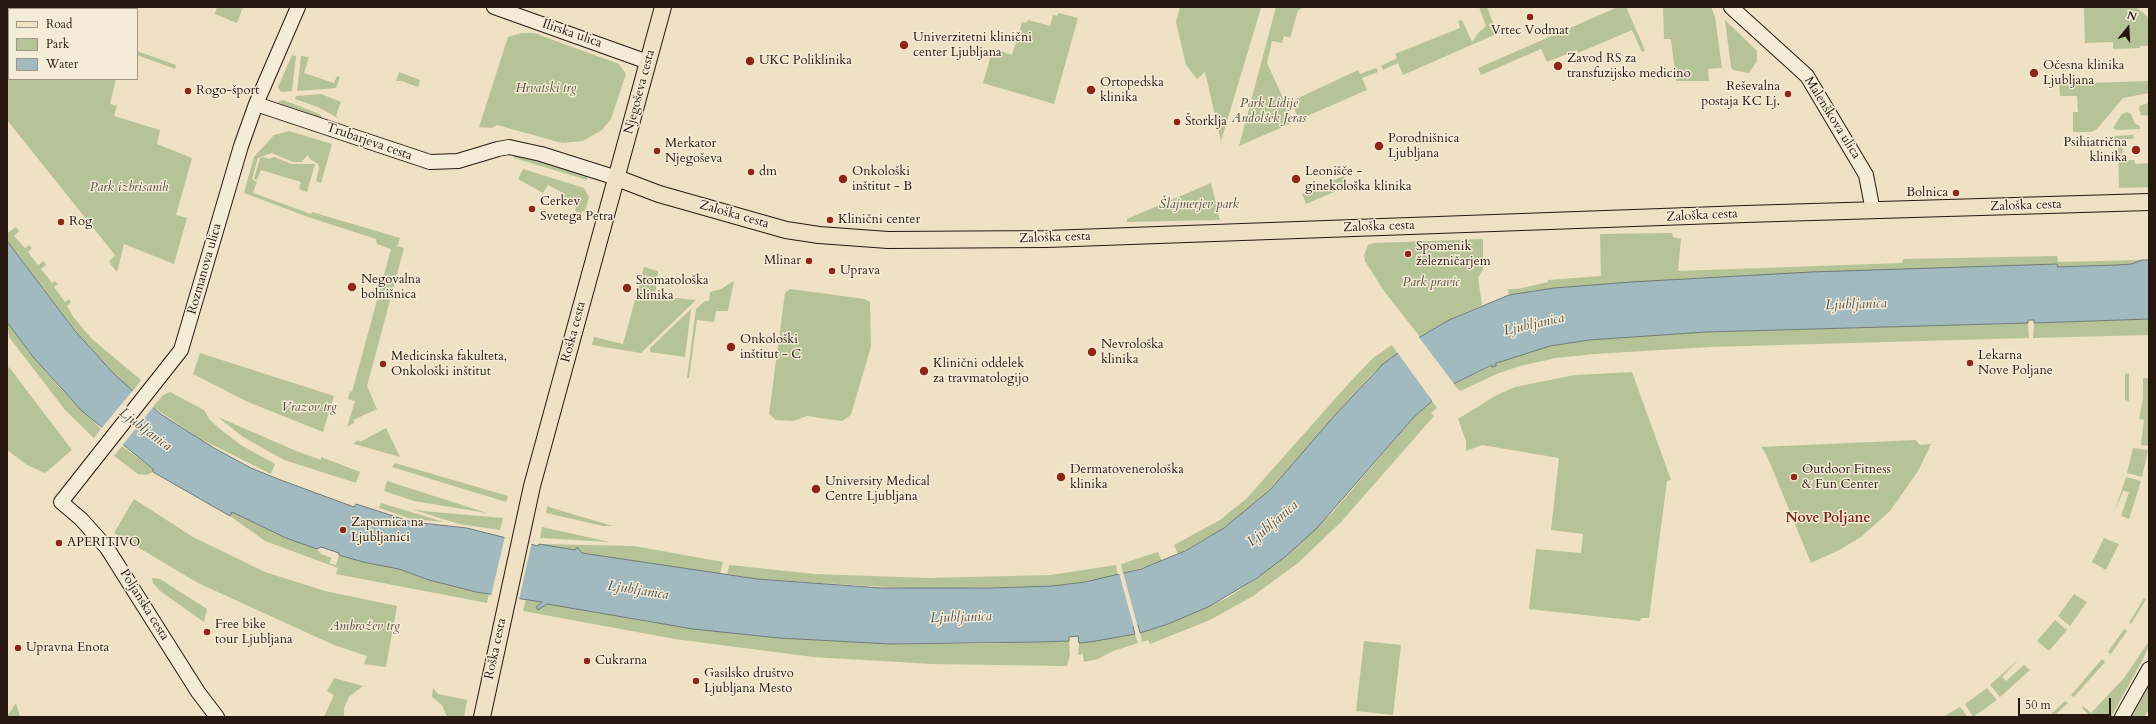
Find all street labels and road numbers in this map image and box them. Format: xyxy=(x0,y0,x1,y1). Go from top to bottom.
street label: Ilirska ulica xyxy=(540,16,604,52)
street label: Njegoševa cesta xyxy=(621,48,659,136)
street label: Malenškova ulica xyxy=(1800,74,1864,162)
street label: Trubarjeva cesta xyxy=(324,120,414,164)
street label: Zaloška cesta xyxy=(1990,197,2062,215)
street label: Zaloška cesta xyxy=(697,198,771,232)
street label: Zaloška cesta xyxy=(1666,206,1738,226)
street label: Zaloška cesta xyxy=(1343,218,1415,236)
street label: Rozmanova ulica xyxy=(185,222,225,316)
street label: Zaloška cesta xyxy=(1019,229,1091,247)
street label: Roška cesta xyxy=(558,300,590,364)
street label: Poljanska cesta xyxy=(116,567,172,643)
street label: Roška cesta xyxy=(482,617,510,681)

